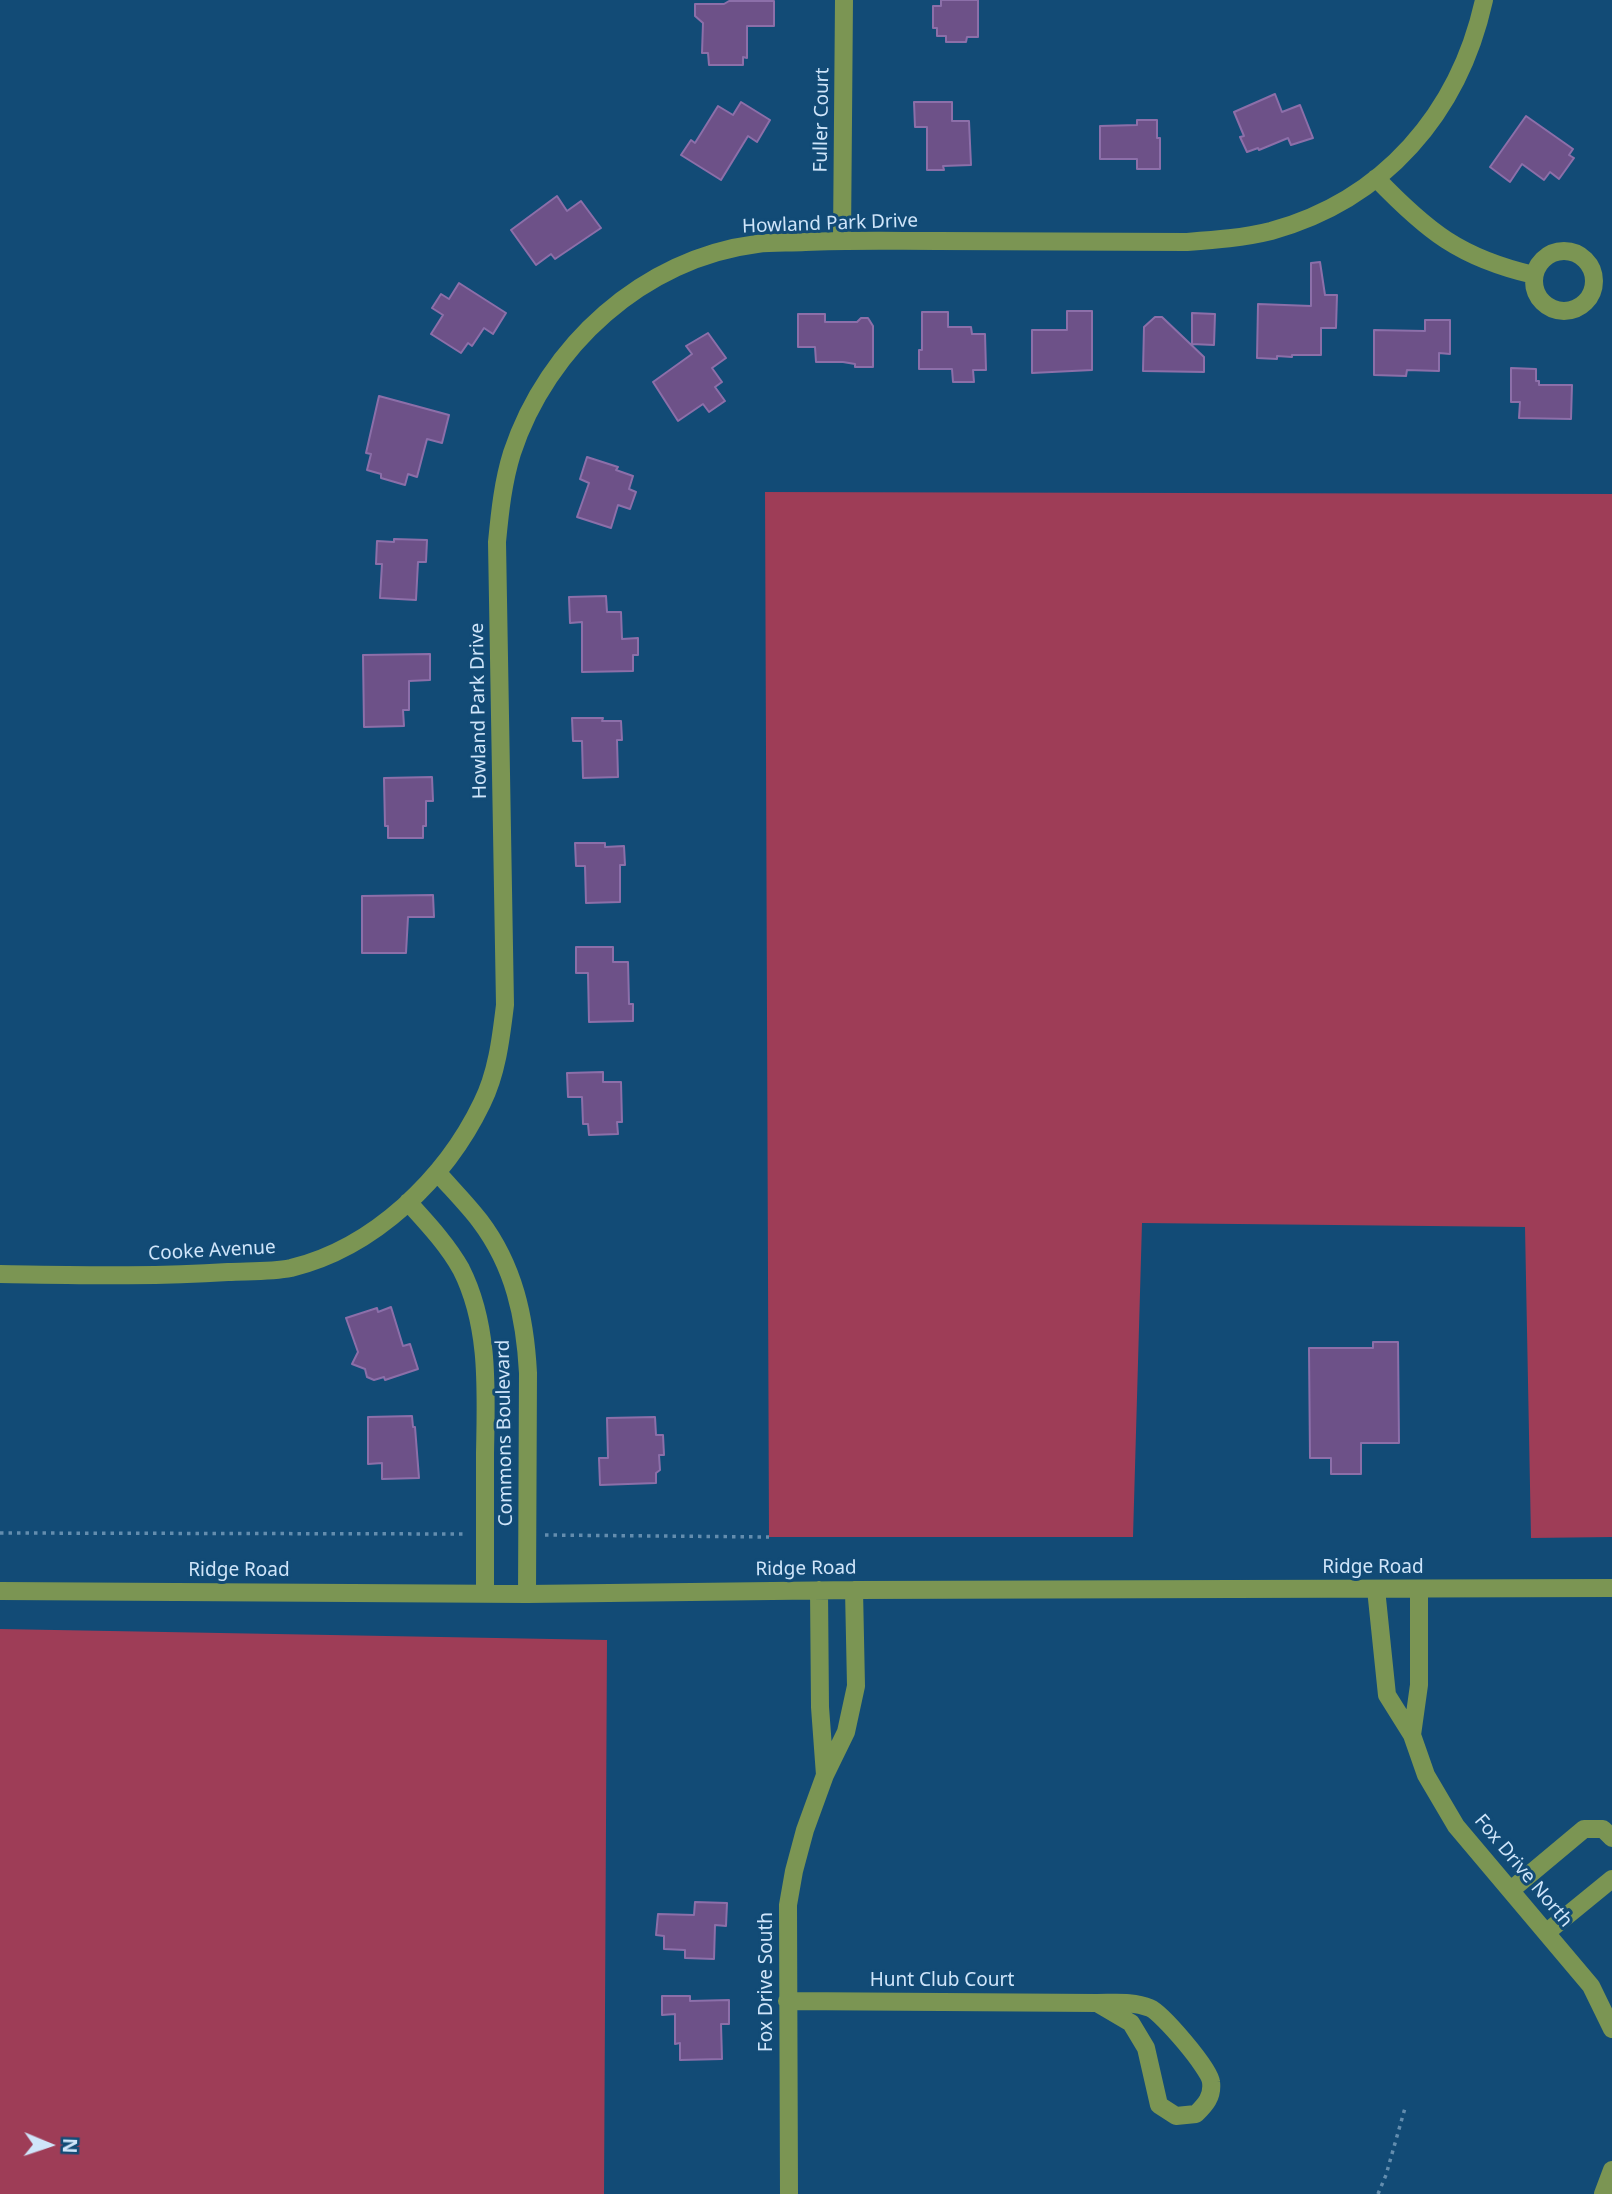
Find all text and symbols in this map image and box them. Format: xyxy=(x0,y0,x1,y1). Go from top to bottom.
street label: Fuller Court xyxy=(810,67,834,173)
street label: Howland Park Drive xyxy=(742,210,918,238)
street label: Howland Park Drive xyxy=(466,623,492,799)
street label: Cooke Avenue xyxy=(148,1236,276,1266)
street label: Commons Boulevard xyxy=(492,1340,518,1526)
street label: Ridge Road xyxy=(755,1557,857,1581)
street label: Ridge Road xyxy=(1322,1557,1424,1579)
street label: Ridge Road xyxy=(188,1560,290,1582)
street label: Fox Drive North xyxy=(1469,1810,1577,1932)
street label: Fox Drive South xyxy=(756,1912,778,2052)
street label: Hunt Club Court xyxy=(870,1970,1014,1992)
north arrow xyxy=(14,2110,84,2180)
text: N xyxy=(57,2138,83,2154)

